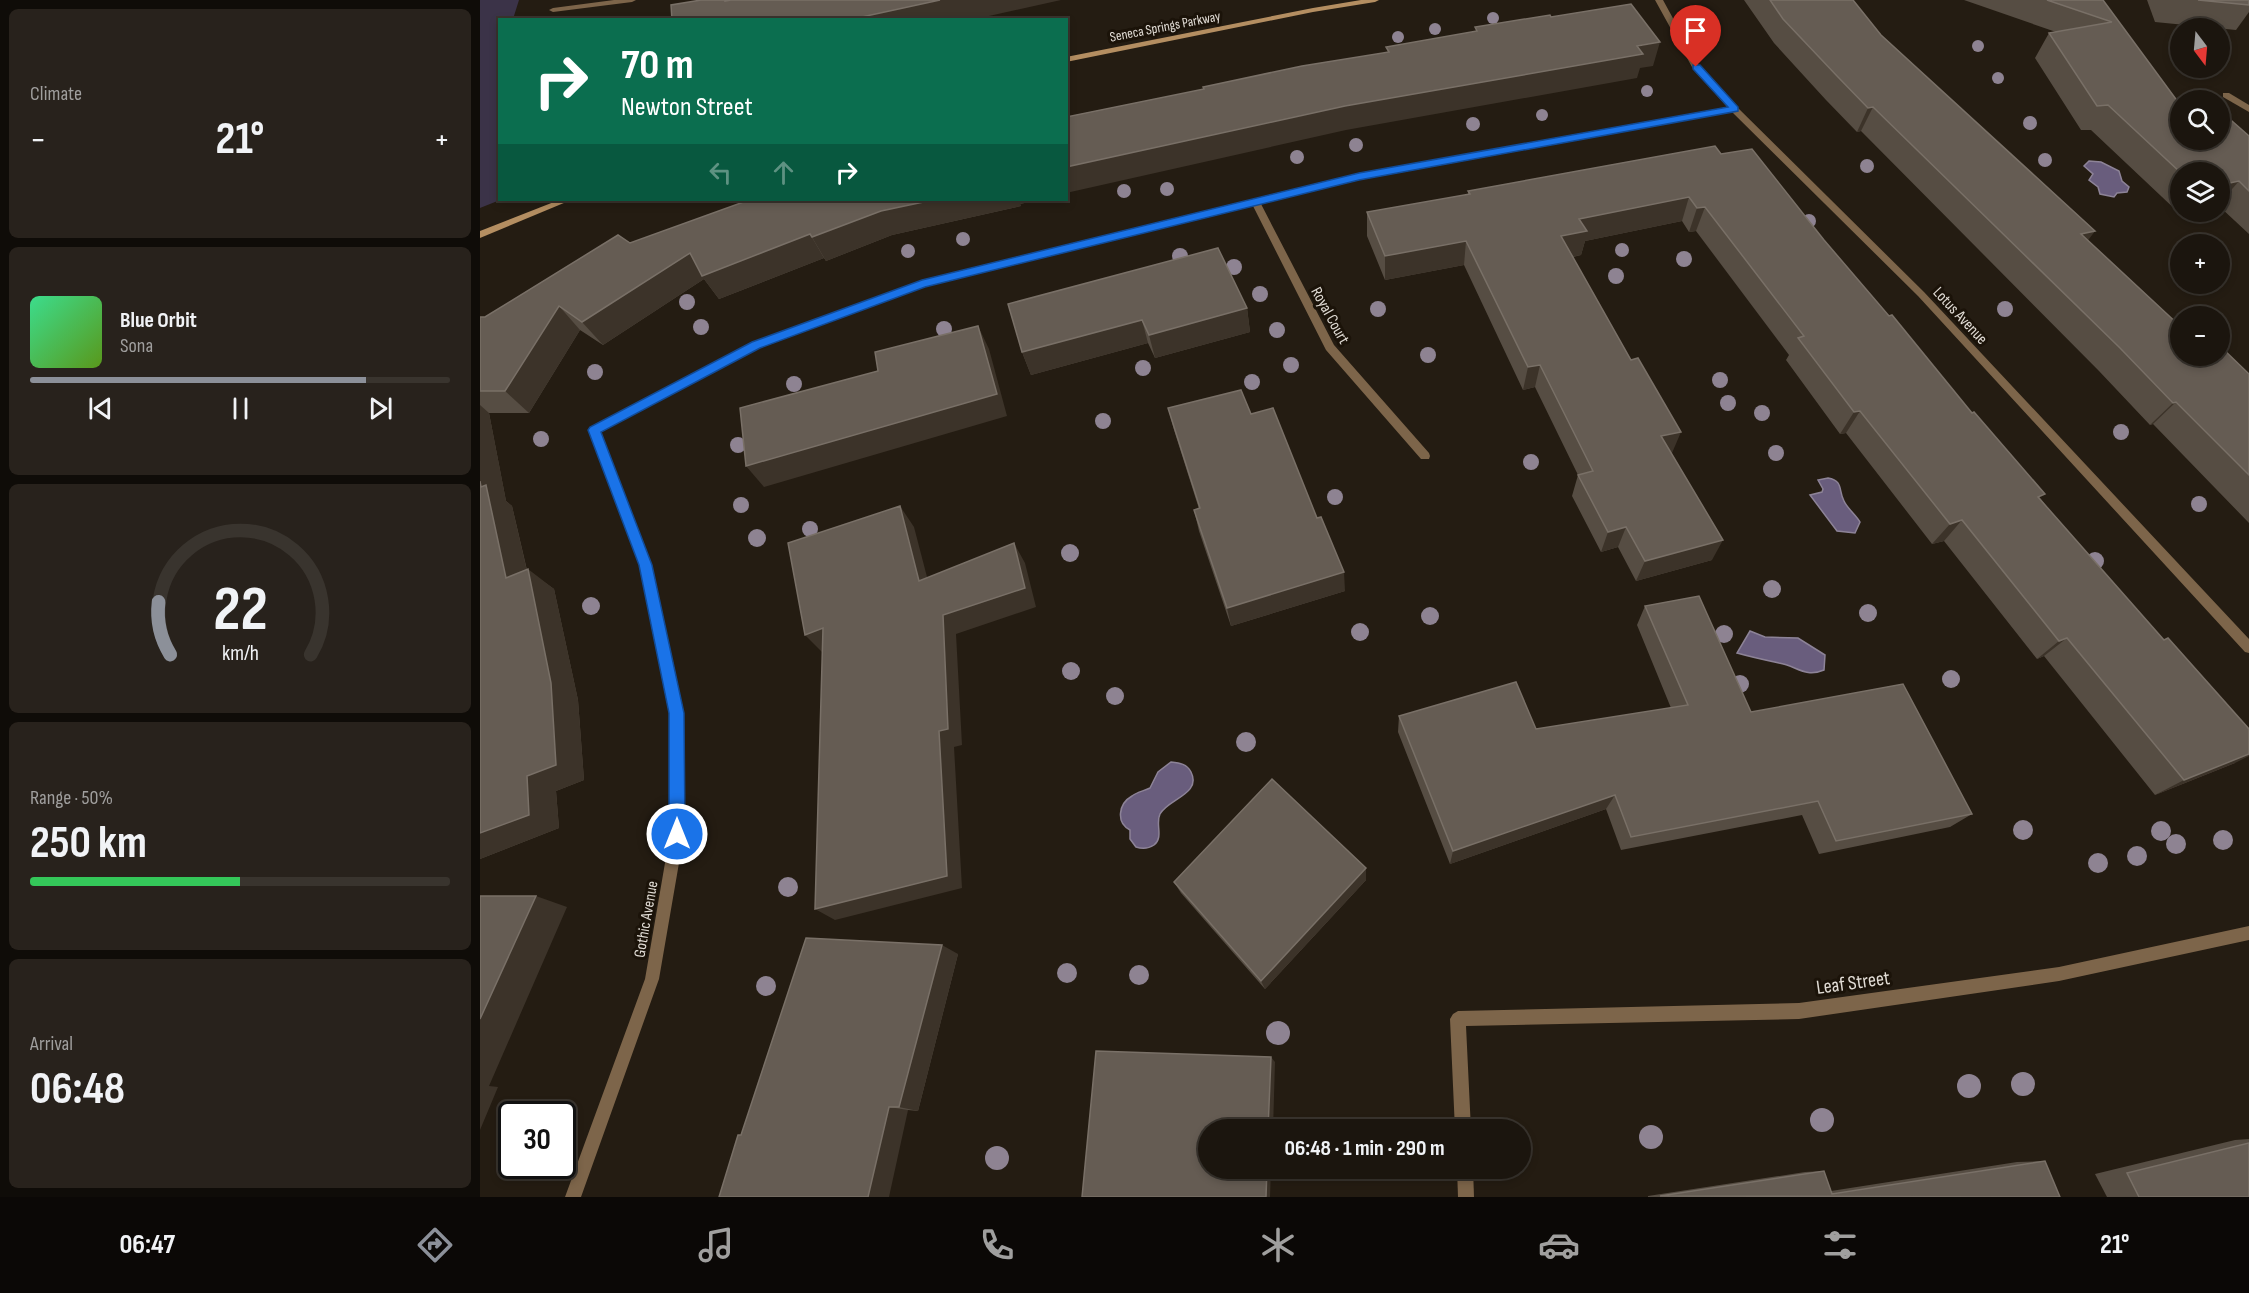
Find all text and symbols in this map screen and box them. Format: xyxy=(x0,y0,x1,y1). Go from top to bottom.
pin xyxy=(1670,5,1721,67)
street label: Seneca Springs Parkway xyxy=(1108,7,1222,46)
icon: arrive xyxy=(1679,14,1712,47)
north arrow xyxy=(2170,18,2230,78)
map controls xyxy=(2170,18,2230,366)
text: 70 m xyxy=(621,40,694,91)
icon: right xyxy=(522,42,600,120)
text: Climate xyxy=(30,82,82,106)
button: search xyxy=(2170,90,2230,150)
text: Newton Street xyxy=(621,91,753,123)
text: 21° xyxy=(216,112,264,167)
text: − xyxy=(30,120,46,160)
text: + xyxy=(434,120,450,160)
icon: left xyxy=(704,156,737,189)
icon: ahead xyxy=(767,156,800,189)
icon: right xyxy=(830,156,863,189)
button: layers xyxy=(2170,162,2230,222)
button: + xyxy=(2170,234,2230,294)
street label: Lotus Avenue xyxy=(1929,283,1991,349)
street label: Royal Court xyxy=(1306,284,1353,348)
button: − xyxy=(2170,306,2230,366)
text: Blue Orbit xyxy=(120,307,197,334)
text: Sona xyxy=(120,334,153,358)
icon: previous xyxy=(84,392,117,425)
icon: pause xyxy=(224,392,257,425)
icon: next xyxy=(364,392,397,425)
text: 22 xyxy=(213,574,267,649)
text: km/h xyxy=(221,642,259,667)
text: Range · 50% xyxy=(30,786,113,810)
position arrow xyxy=(645,802,709,866)
text: 250 km xyxy=(30,816,147,871)
street label: Gothic Avenue xyxy=(630,879,663,959)
street label: Leaf Street xyxy=(1815,966,1891,1000)
text: Arrival xyxy=(30,1032,73,1056)
text: 06:48 xyxy=(30,1062,125,1117)
speed limit sign: 30 xyxy=(498,1101,576,1179)
text: 06:48 · 1 min · 290 m xyxy=(1284,1135,1445,1162)
icon: directions xyxy=(414,1224,456,1266)
icon: music xyxy=(695,1224,737,1266)
icon: phone xyxy=(976,1224,1018,1266)
icon: climate xyxy=(1257,1224,1299,1266)
icon: car xyxy=(1538,1224,1580,1266)
icon: filters xyxy=(1819,1224,1861,1266)
text: 06:47 xyxy=(120,1229,175,1261)
text: 21° xyxy=(2100,1229,2129,1261)

